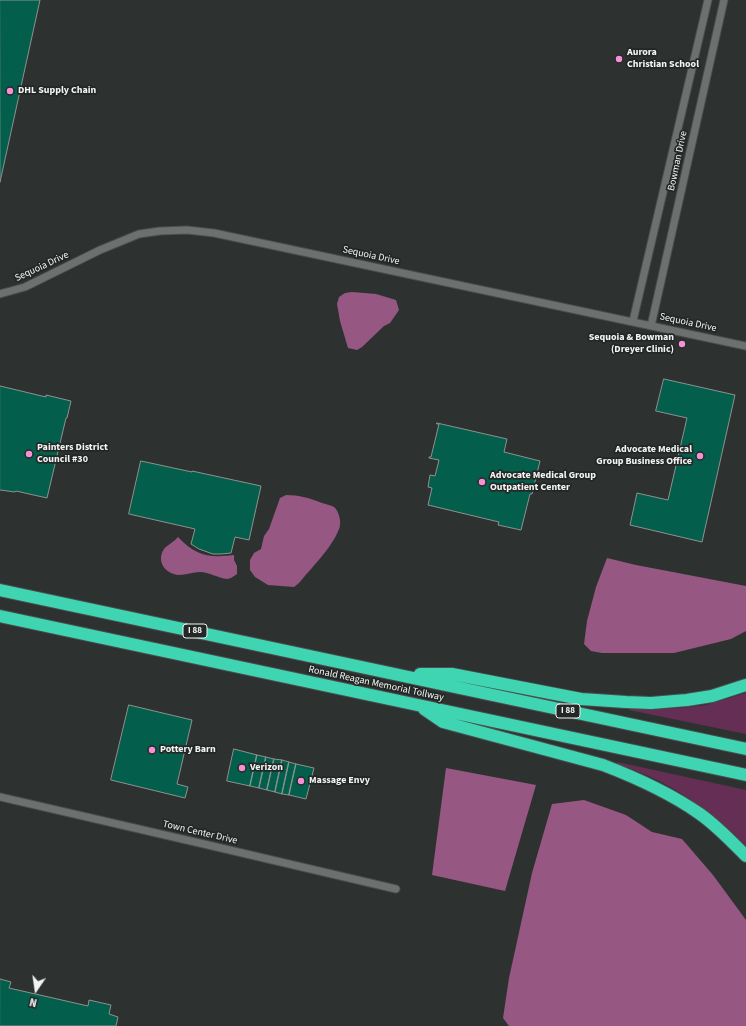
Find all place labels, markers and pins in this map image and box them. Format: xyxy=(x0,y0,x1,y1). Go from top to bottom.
place label: Aurora Christian School xyxy=(627,47,699,70)
marker: Aurora Christian School xyxy=(614,54,624,64)
place label: DHL Supply Chain xyxy=(18,85,96,97)
marker: DHL Supply Chain xyxy=(5,86,15,96)
place label: Sequoia & Bowman (Dreyer Clinic) xyxy=(589,332,674,356)
marker: Sequoia & Bowman (Dreyer Clinic) xyxy=(677,339,687,349)
place label: Painters District Council #30 xyxy=(37,442,108,466)
place label: Advocate Medical Group Business Office xyxy=(596,444,692,468)
marker: Painters District Council #30 xyxy=(24,449,34,459)
marker: Advocate Medical Group Business Office xyxy=(695,451,705,461)
place label: Advocate Medical Group Outpatient Center xyxy=(490,470,596,494)
marker: Advocate Medical Group Outpatient Center xyxy=(477,477,487,487)
place label: Pottery Barn xyxy=(160,744,216,756)
marker: Pottery Barn xyxy=(147,745,157,755)
place label: Verizon xyxy=(250,762,283,774)
marker: Verizon xyxy=(237,763,247,773)
place label: Massage Envy xyxy=(309,775,370,787)
marker: Massage Envy xyxy=(296,776,306,786)

